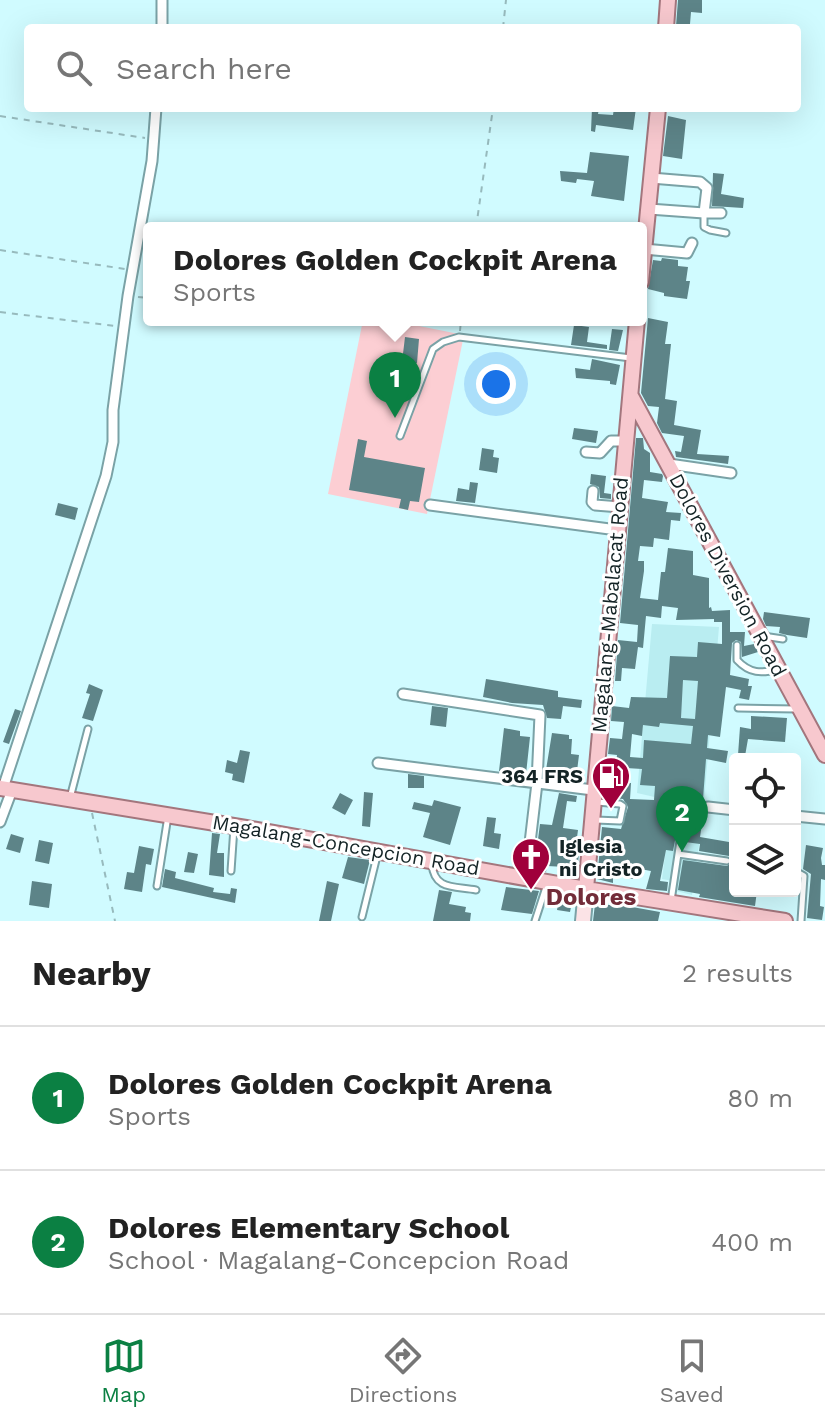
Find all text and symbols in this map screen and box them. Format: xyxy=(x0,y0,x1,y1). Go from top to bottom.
search box xyxy=(24,24,801,112)
icon: search xyxy=(52,46,96,90)
text: Search here xyxy=(116,51,292,86)
popup xyxy=(143,222,647,326)
text: Dolores Golden Cockpit Arena xyxy=(173,242,617,277)
text: Sports xyxy=(173,277,256,307)
pin: 1 xyxy=(369,352,421,418)
your location xyxy=(476,364,516,404)
street label: Dolores Diversion Road xyxy=(664,469,792,681)
street label: Magalang-Mabalacat Road xyxy=(587,476,633,734)
map controls xyxy=(729,753,801,897)
button: locate xyxy=(729,753,801,825)
fuel station icon: 364 FRS xyxy=(590,755,632,810)
place label: 364 FRS xyxy=(501,764,583,788)
pin: 2 xyxy=(656,786,708,852)
street label: Magalang-Concepcion Road xyxy=(211,810,481,880)
button: layers xyxy=(729,825,801,897)
place label: Iglesia ni Cristo xyxy=(559,834,642,881)
church icon: Iglesia ni Cristo xyxy=(510,836,552,891)
district label: Dolores xyxy=(546,883,637,911)
text: Nearby xyxy=(32,953,151,993)
text: 2 results xyxy=(682,958,793,988)
text: Dolores Golden Cockpit Arena xyxy=(108,1066,552,1101)
text: 1 xyxy=(52,1083,64,1113)
text: 80 m xyxy=(727,1083,793,1113)
text: Sports xyxy=(108,1101,191,1131)
text: Dolores Elementary School xyxy=(108,1210,509,1245)
text: 2 xyxy=(50,1227,66,1257)
text: 400 m xyxy=(711,1227,793,1257)
text: School · Magalang-Concepcion Road xyxy=(108,1245,569,1275)
tab: Map xyxy=(101,1334,146,1407)
tab: Directions xyxy=(349,1334,457,1407)
tab: Saved xyxy=(660,1334,724,1407)

